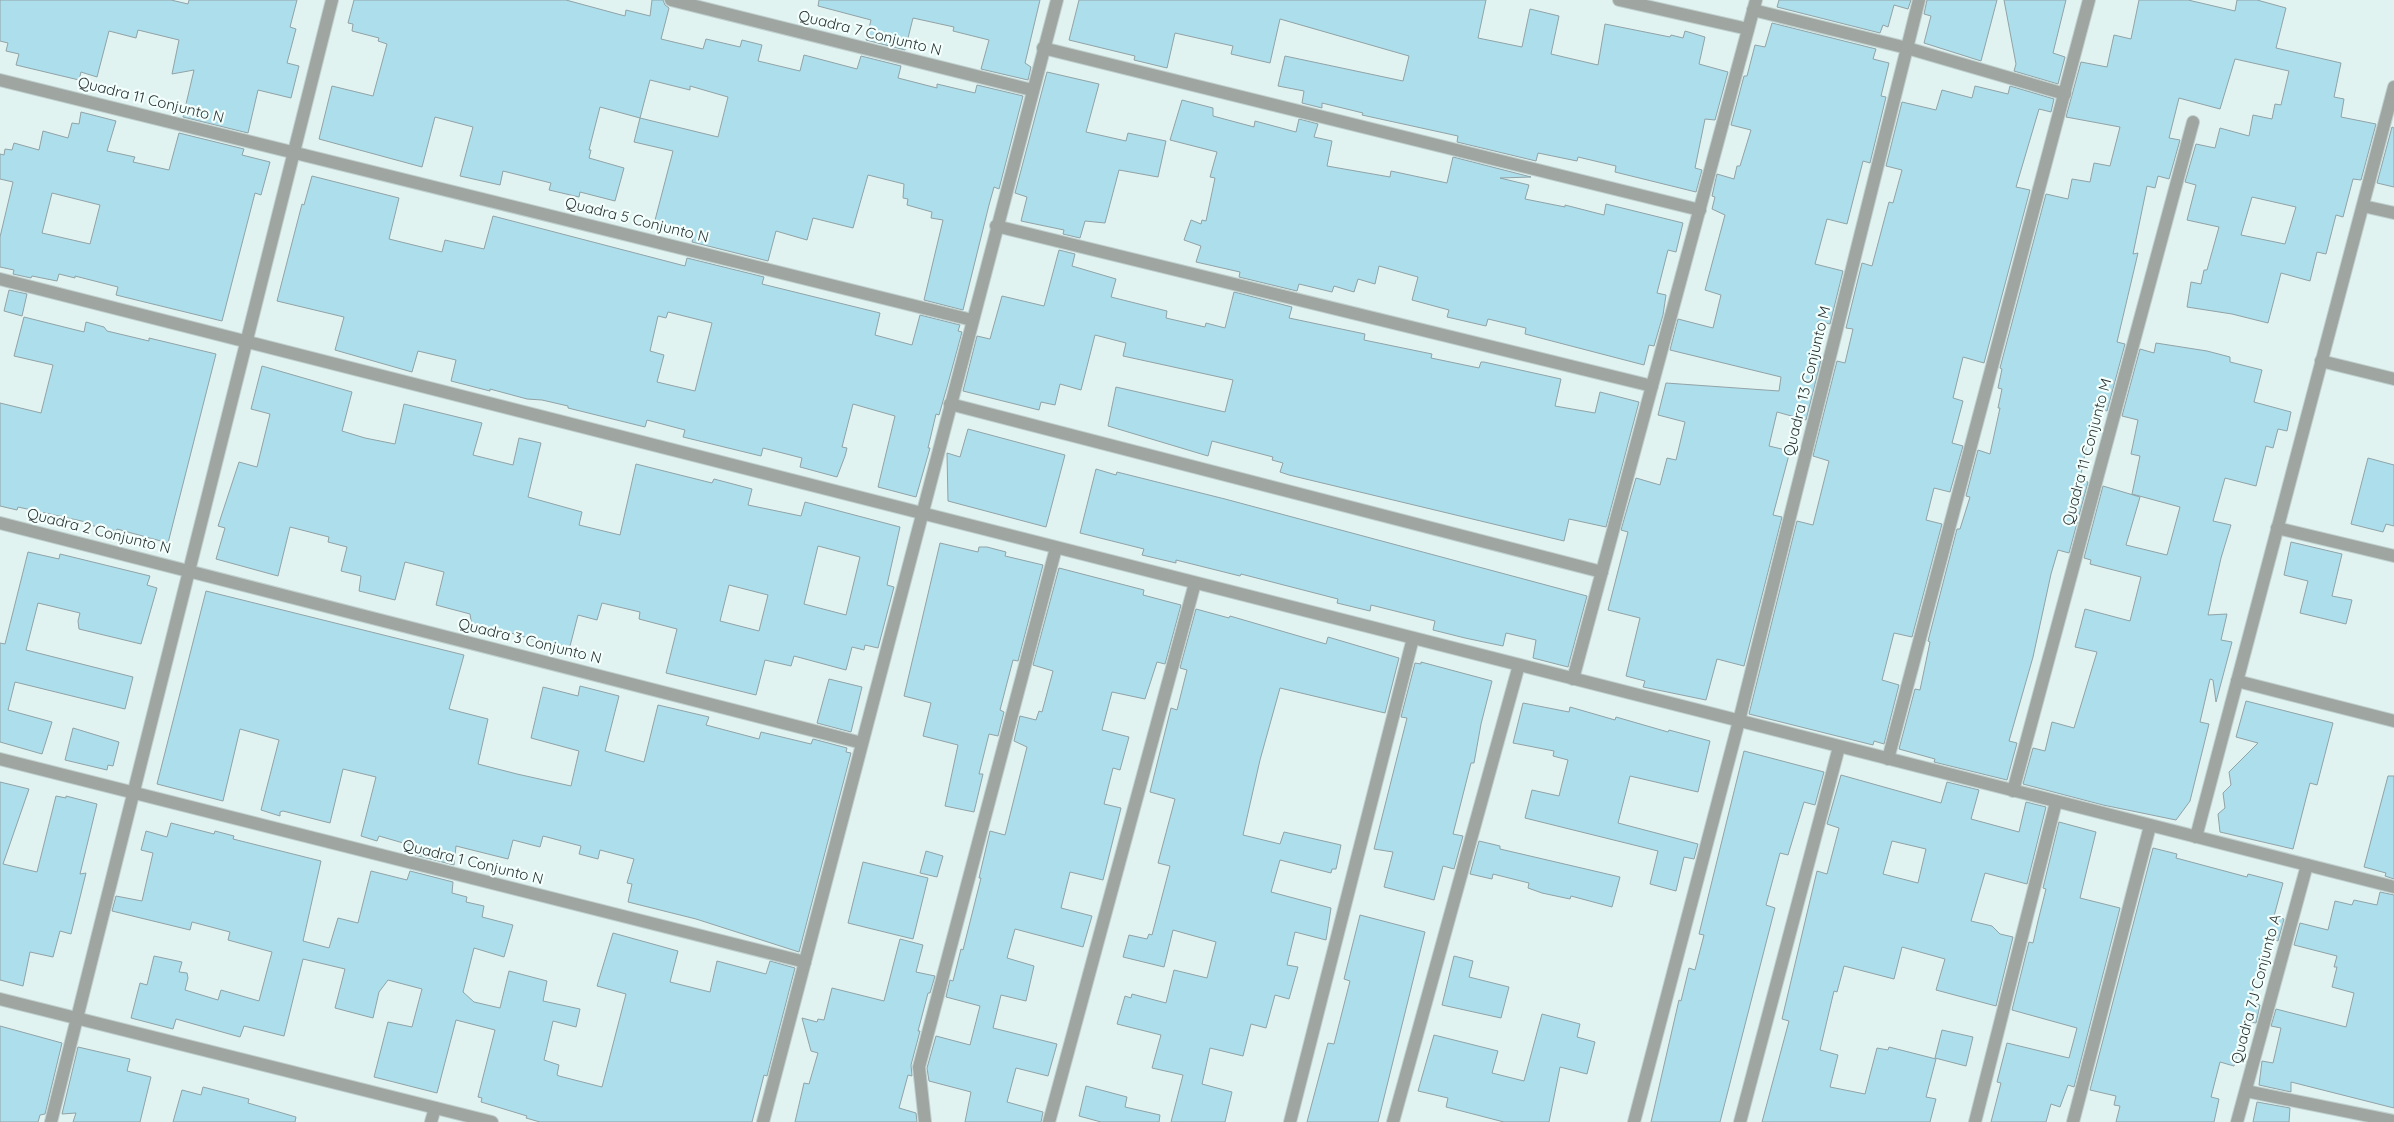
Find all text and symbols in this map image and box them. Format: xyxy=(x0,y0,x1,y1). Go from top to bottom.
street label: Quadra 7 Conjunto N xyxy=(797,6,944,59)
street label: Quadra 11 Conjunto N xyxy=(76,72,226,127)
street label: Quadra 5 Conjunto N xyxy=(563,192,711,247)
street label: Quadra 13 Conjunto M xyxy=(1779,304,1834,458)
street label: Quadra 11 Conjunto M xyxy=(2058,376,2115,528)
street label: Quadra 2 Conjunto N xyxy=(25,503,173,558)
street label: Quadra 3 Conjunto N xyxy=(457,614,604,668)
street label: Quadra 1 Conjunto N xyxy=(401,835,546,888)
street label: Quadra 7J Conjunto A xyxy=(2226,912,2285,1066)

